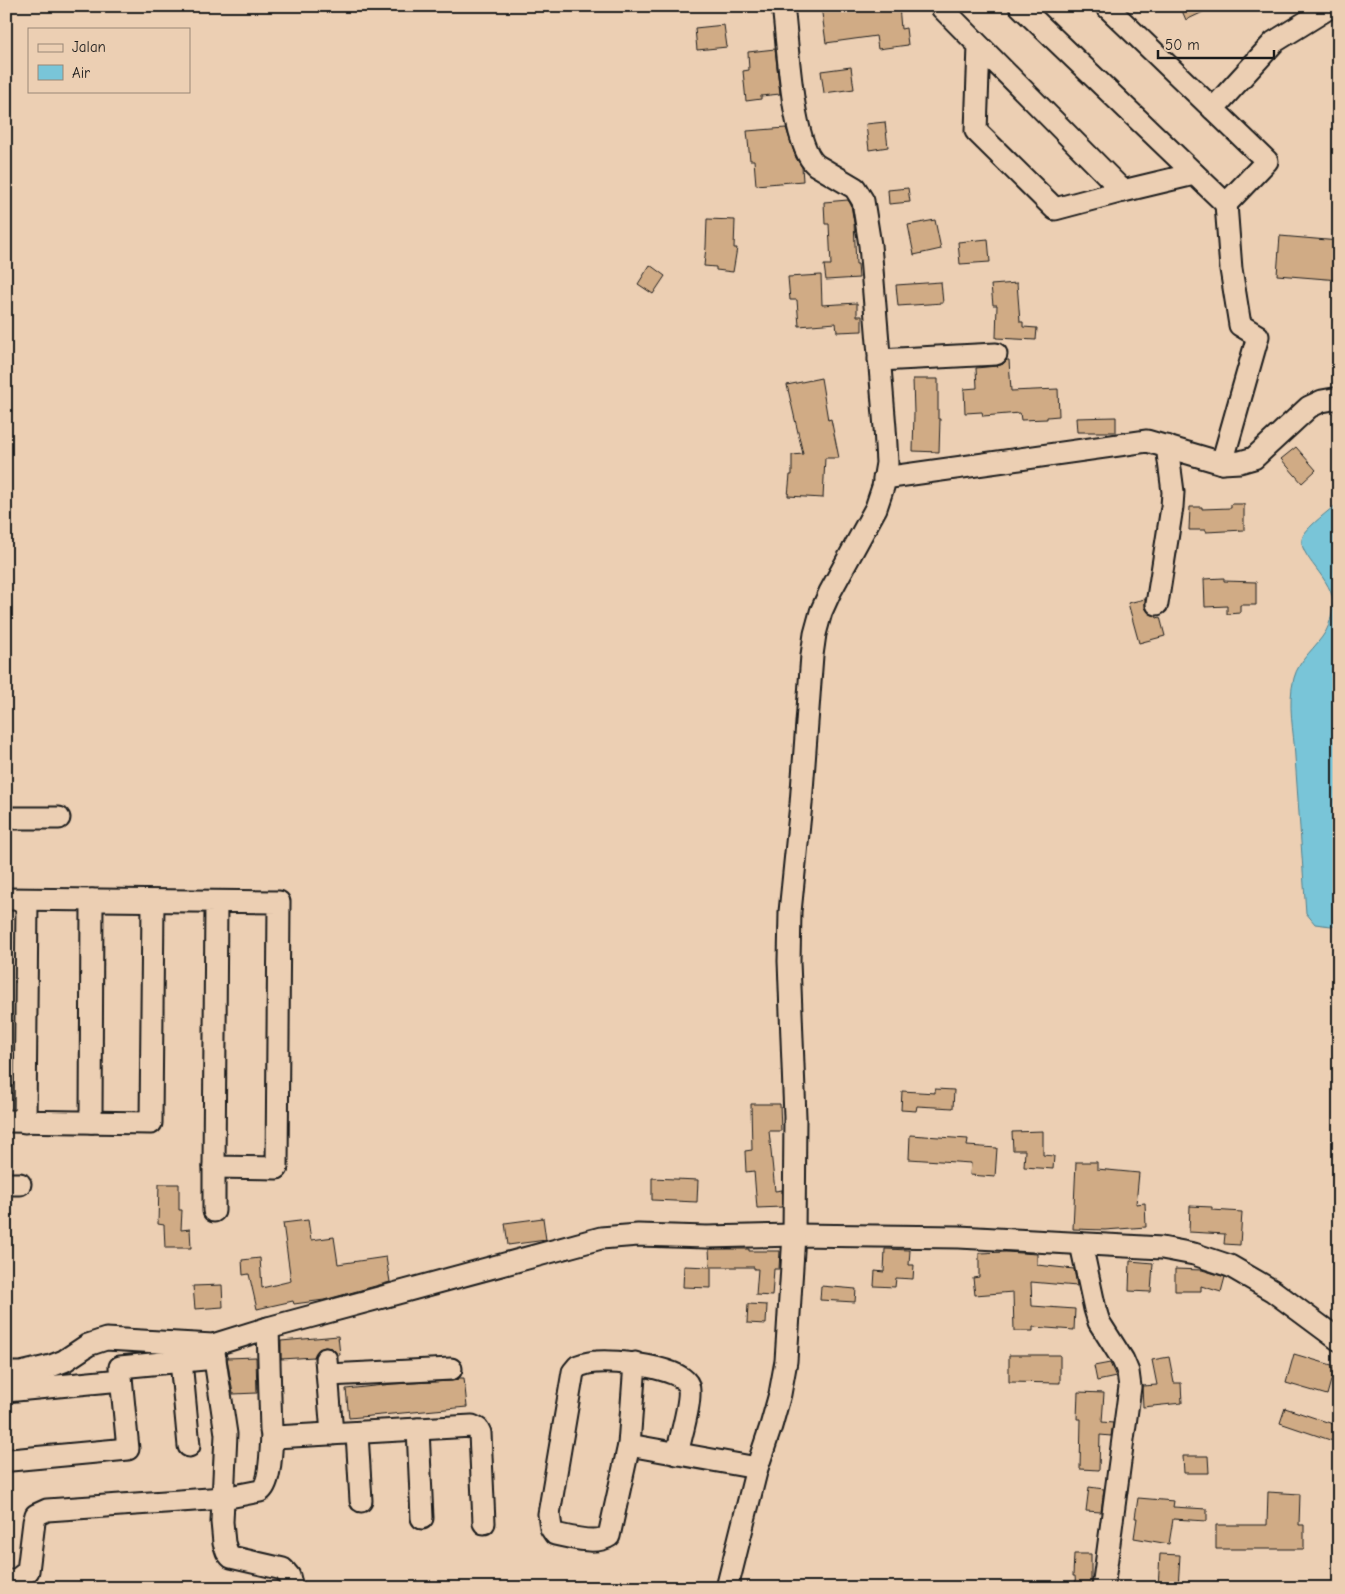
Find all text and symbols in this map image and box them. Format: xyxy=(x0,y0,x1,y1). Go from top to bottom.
legend xyxy=(28,28,190,92)
scale bar xyxy=(1158,28,1274,60)
text: 50 m xyxy=(1165,36,1200,54)
text: Jalan xyxy=(72,38,106,56)
text: Air xyxy=(72,64,90,82)

